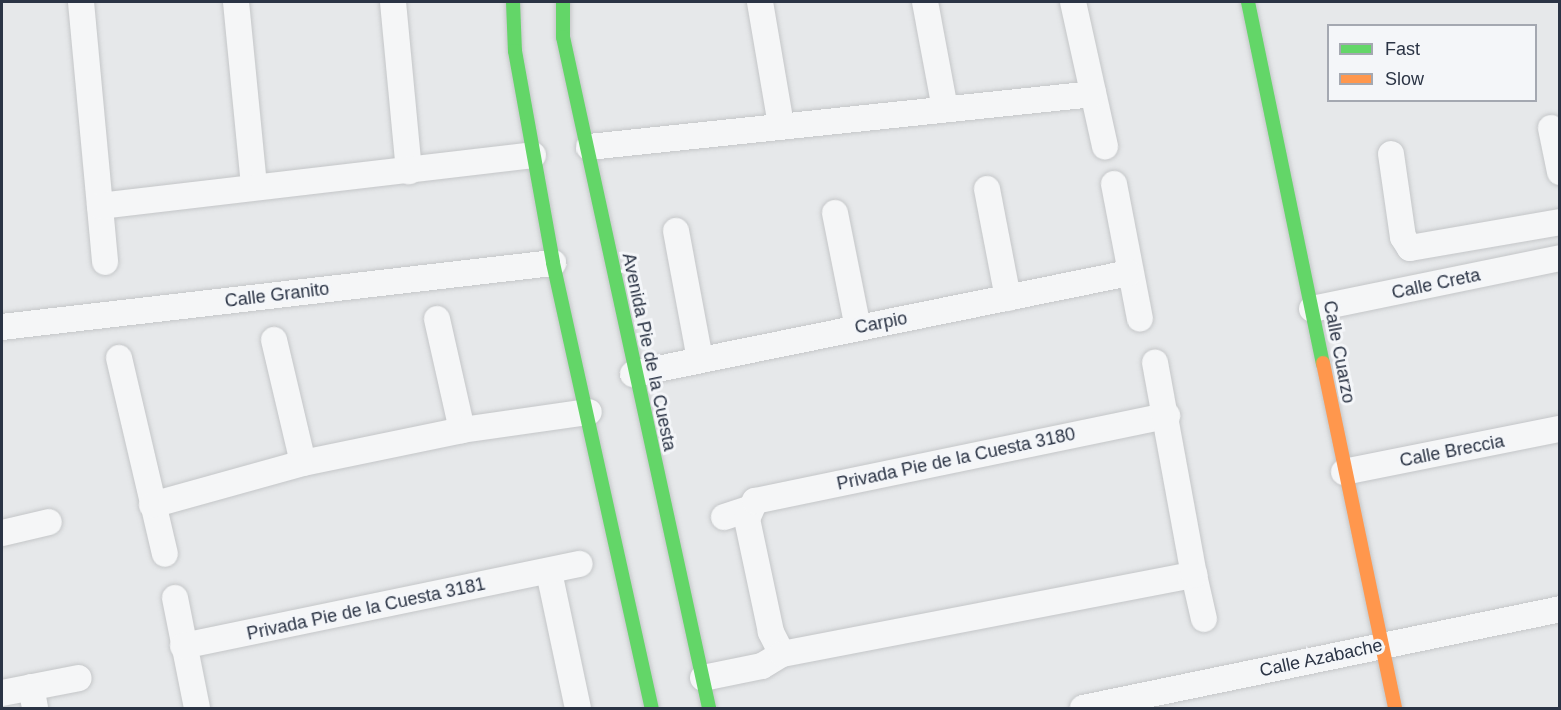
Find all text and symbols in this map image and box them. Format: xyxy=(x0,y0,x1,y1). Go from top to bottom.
legend xyxy=(1327,24,1537,102)
text: Fast xyxy=(1385,39,1420,59)
text: Slow xyxy=(1385,69,1424,89)
street label: Avenida Pie de la Cuesta xyxy=(617,251,681,453)
street label: Calle Creta xyxy=(1390,264,1482,304)
street label: Calle Granito xyxy=(224,278,330,312)
street label: Calle Cuarzo xyxy=(1318,299,1360,405)
street label: Carpio xyxy=(853,307,909,339)
street label: Privada Pie de la Cuesta 3180 xyxy=(835,423,1077,495)
street label: Calle Breccia xyxy=(1398,430,1506,472)
street label: Privada Pie de la Cuesta 3181 xyxy=(245,573,487,645)
street label: Calle Azabache xyxy=(1257,634,1385,682)

